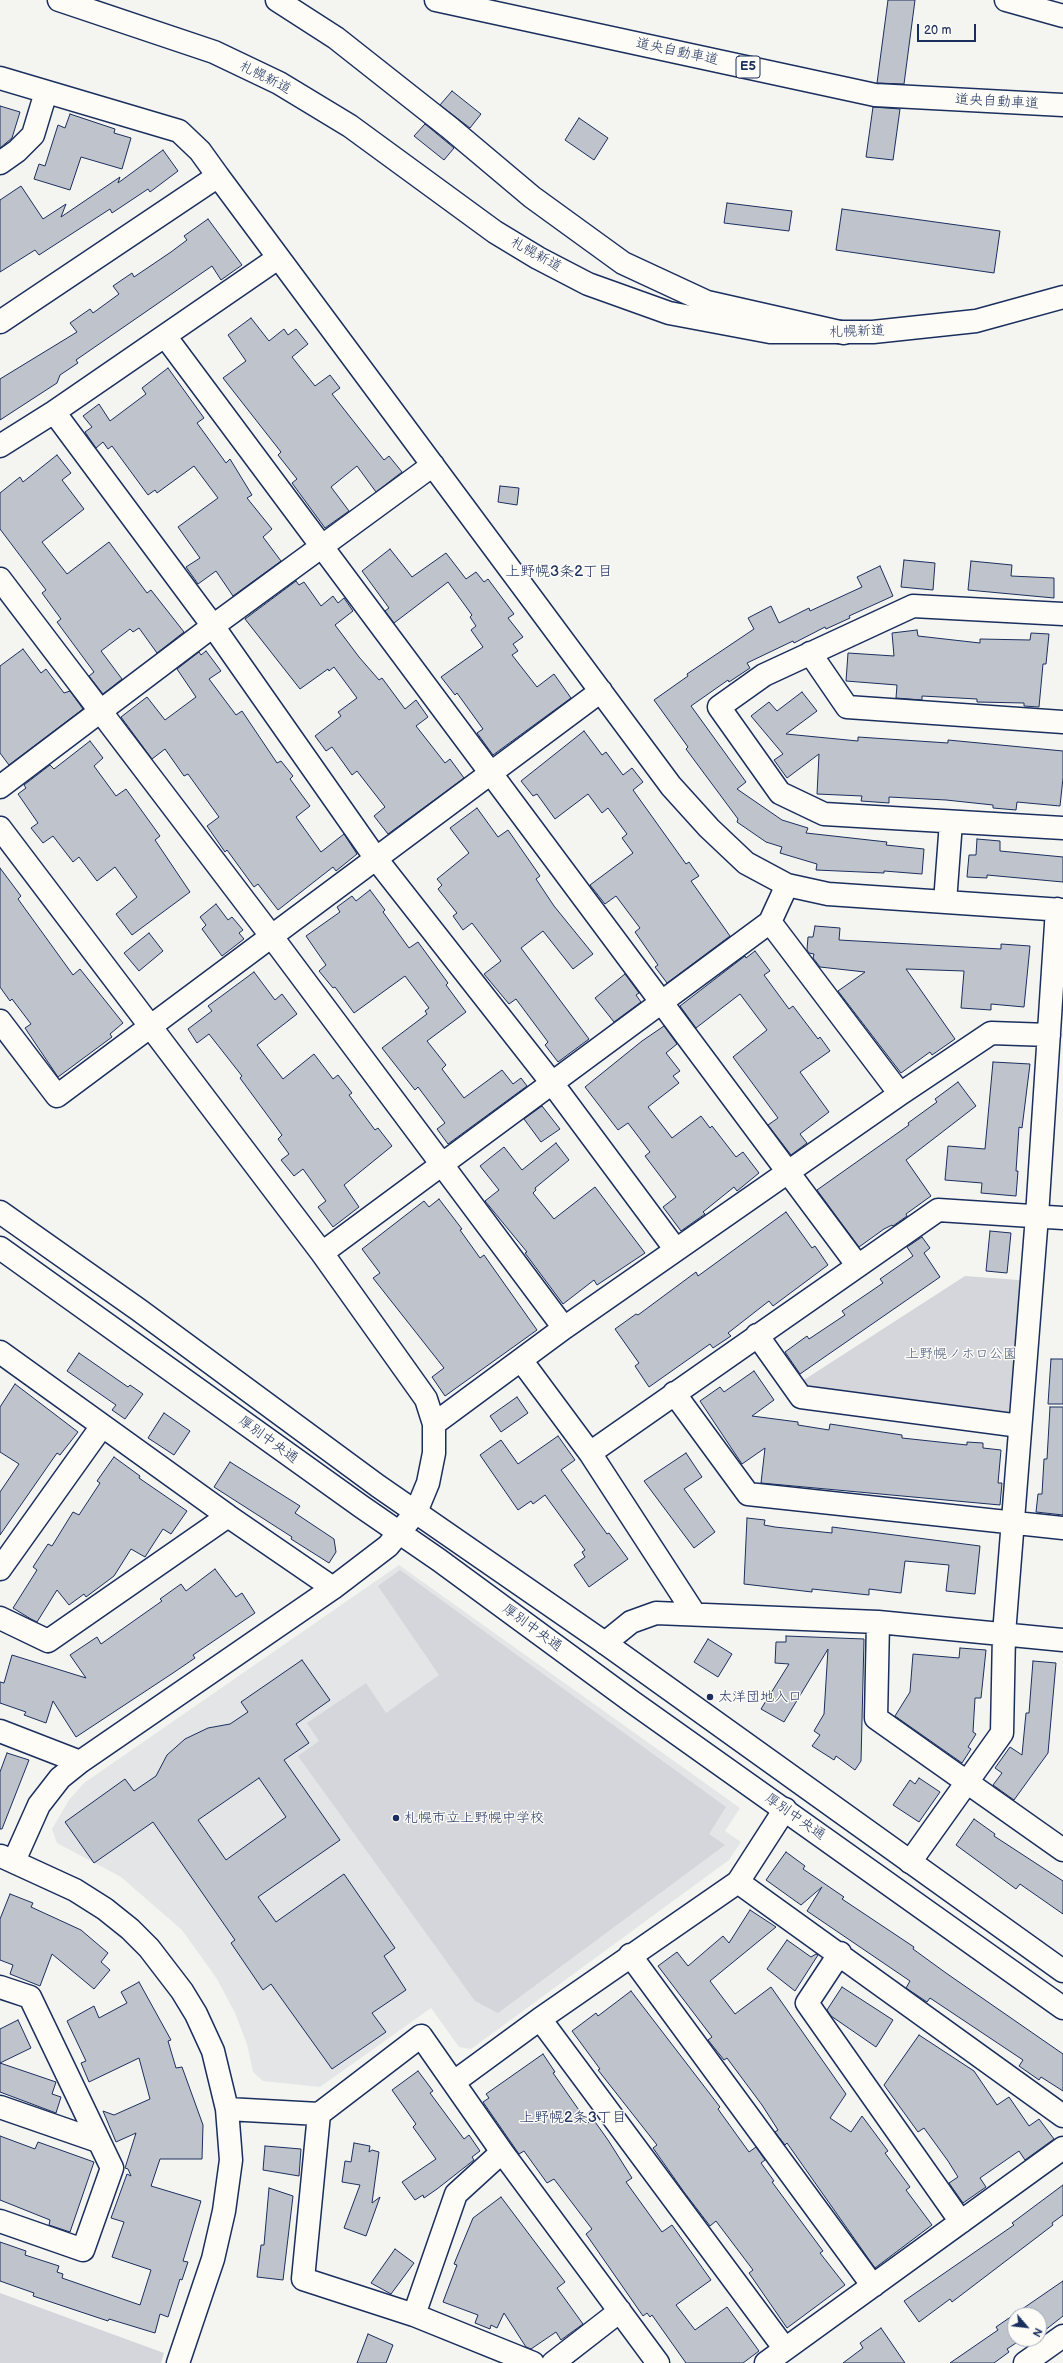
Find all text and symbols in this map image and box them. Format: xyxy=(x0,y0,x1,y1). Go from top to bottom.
scale bar xyxy=(919,16,978,42)
text: 20 m xyxy=(924,23,951,38)
street label: 道央自動車道 xyxy=(634,35,720,69)
road number: E5 xyxy=(736,56,760,78)
street label: 札幌新道 xyxy=(236,58,294,98)
street label: 道央自動車道 xyxy=(955,91,1039,113)
street label: 札幌新道 xyxy=(507,234,565,276)
street label: 札幌新道 xyxy=(829,323,885,341)
district label: 上野幌3条2丁目 xyxy=(505,563,613,581)
park label: 上野幌ノホロ公園 xyxy=(905,1346,1017,1362)
street label: 厚別中央通 xyxy=(235,1413,301,1467)
street label: 厚別中央通 xyxy=(499,1601,565,1655)
place label: 太洋団地入口 xyxy=(718,1689,802,1705)
marker: 太洋団地入口 xyxy=(705,1692,715,1702)
street label: 厚別中央通 xyxy=(762,1790,828,1844)
place label: 札幌市立上野幌中学校 xyxy=(404,1810,544,1826)
marker: 札幌市立上野幌中学校 xyxy=(391,1813,401,1823)
district label: 上野幌2条3丁目 xyxy=(519,2109,627,2127)
north arrow xyxy=(1007,2307,1047,2347)
text: N xyxy=(1029,2326,1045,2339)

